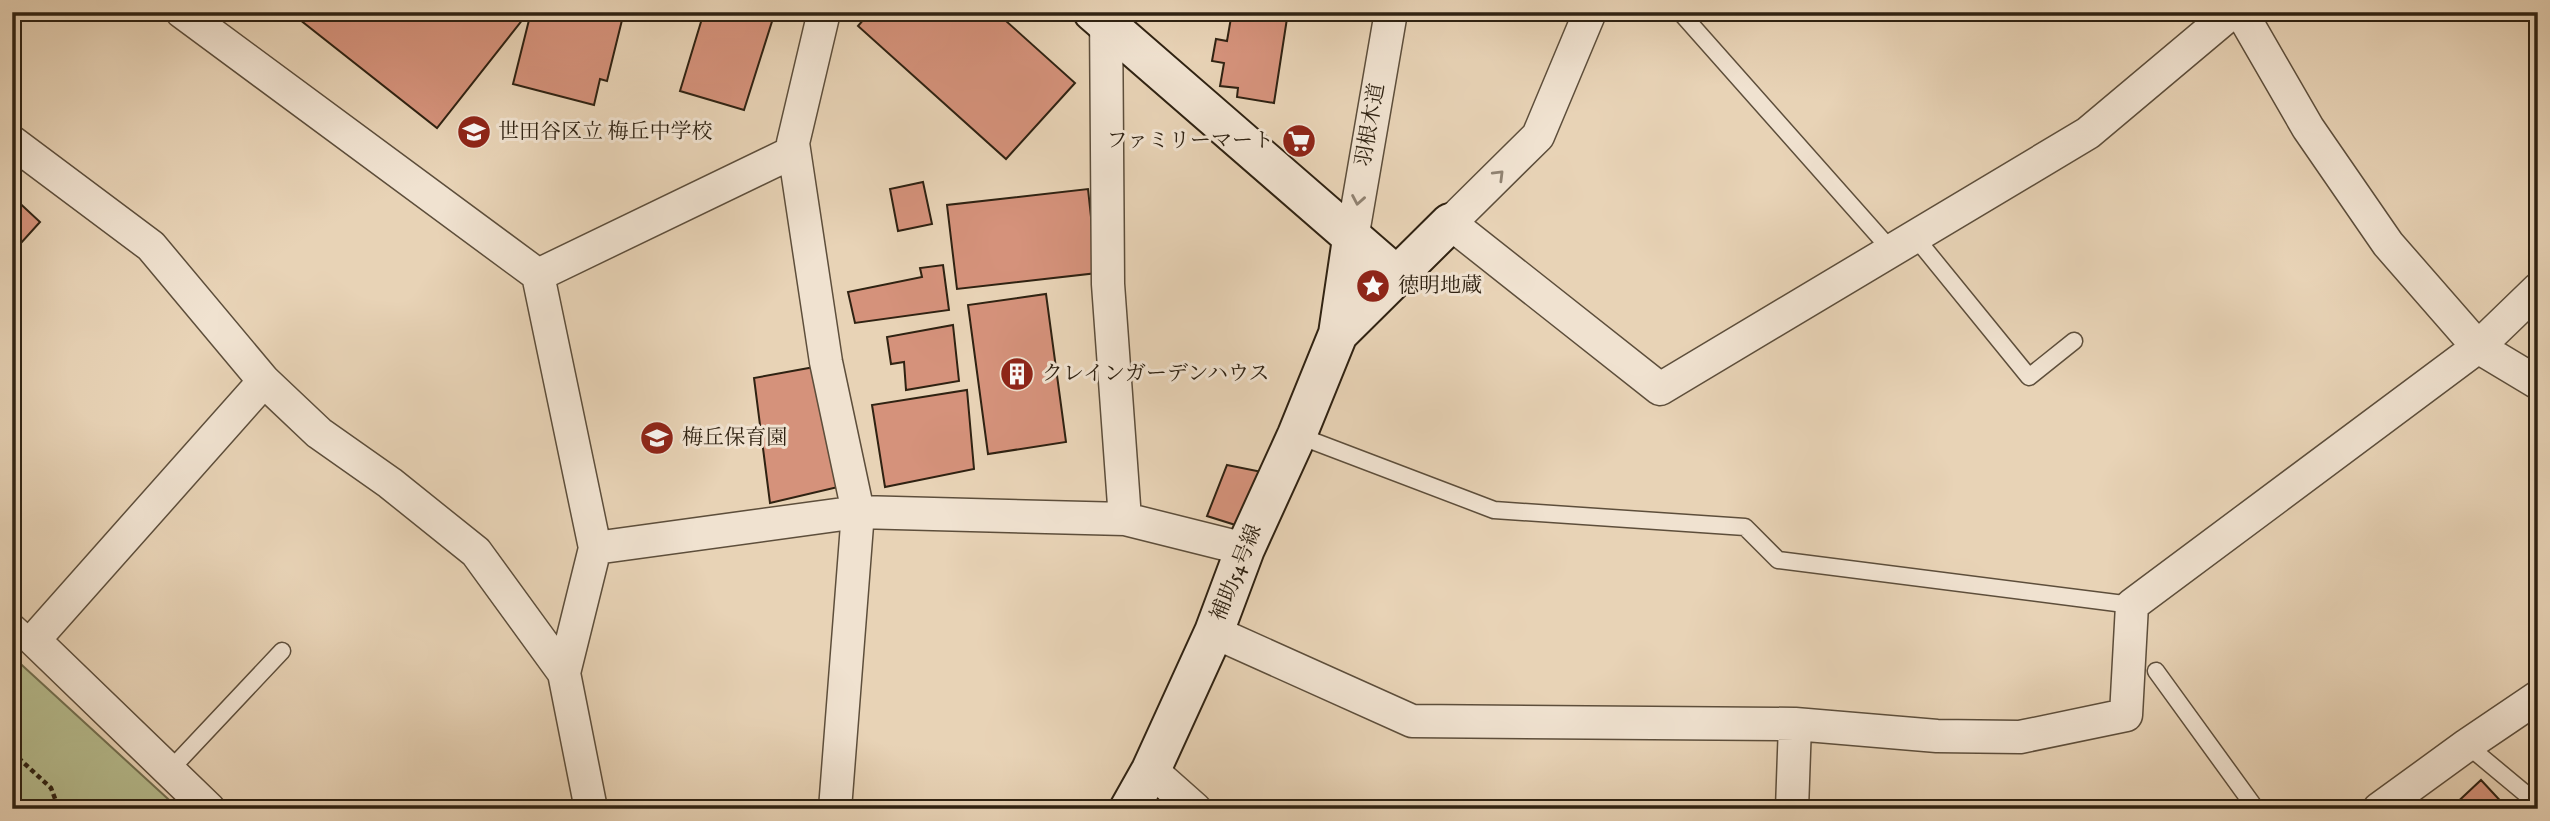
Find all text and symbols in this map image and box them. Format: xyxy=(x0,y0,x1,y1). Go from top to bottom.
street label: 羽根木道 xyxy=(1350,81,1392,169)
school or university icon: 世田谷区立 梅丘中学校 xyxy=(455,113,493,151)
place label: 世田谷区立 梅丘中学校 xyxy=(498,119,713,146)
supermarket icon: ファミリーマート xyxy=(1280,122,1318,160)
place label: ファミリーマート xyxy=(1106,128,1274,155)
one-way arrow xyxy=(1491,171,1503,183)
one-way arrow xyxy=(1352,194,1367,206)
place icon: 徳明地蔵 xyxy=(1354,267,1392,305)
place label: 徳明地蔵 xyxy=(1398,273,1482,300)
building icon: クレインガーデンハウス xyxy=(998,355,1036,393)
place label: クレインガーデンハウス xyxy=(1042,361,1269,388)
school or university icon: 梅丘保育園 xyxy=(638,419,676,457)
place label: 梅丘保育園 xyxy=(682,425,787,452)
street label: 補助54号線 xyxy=(1205,521,1269,625)

